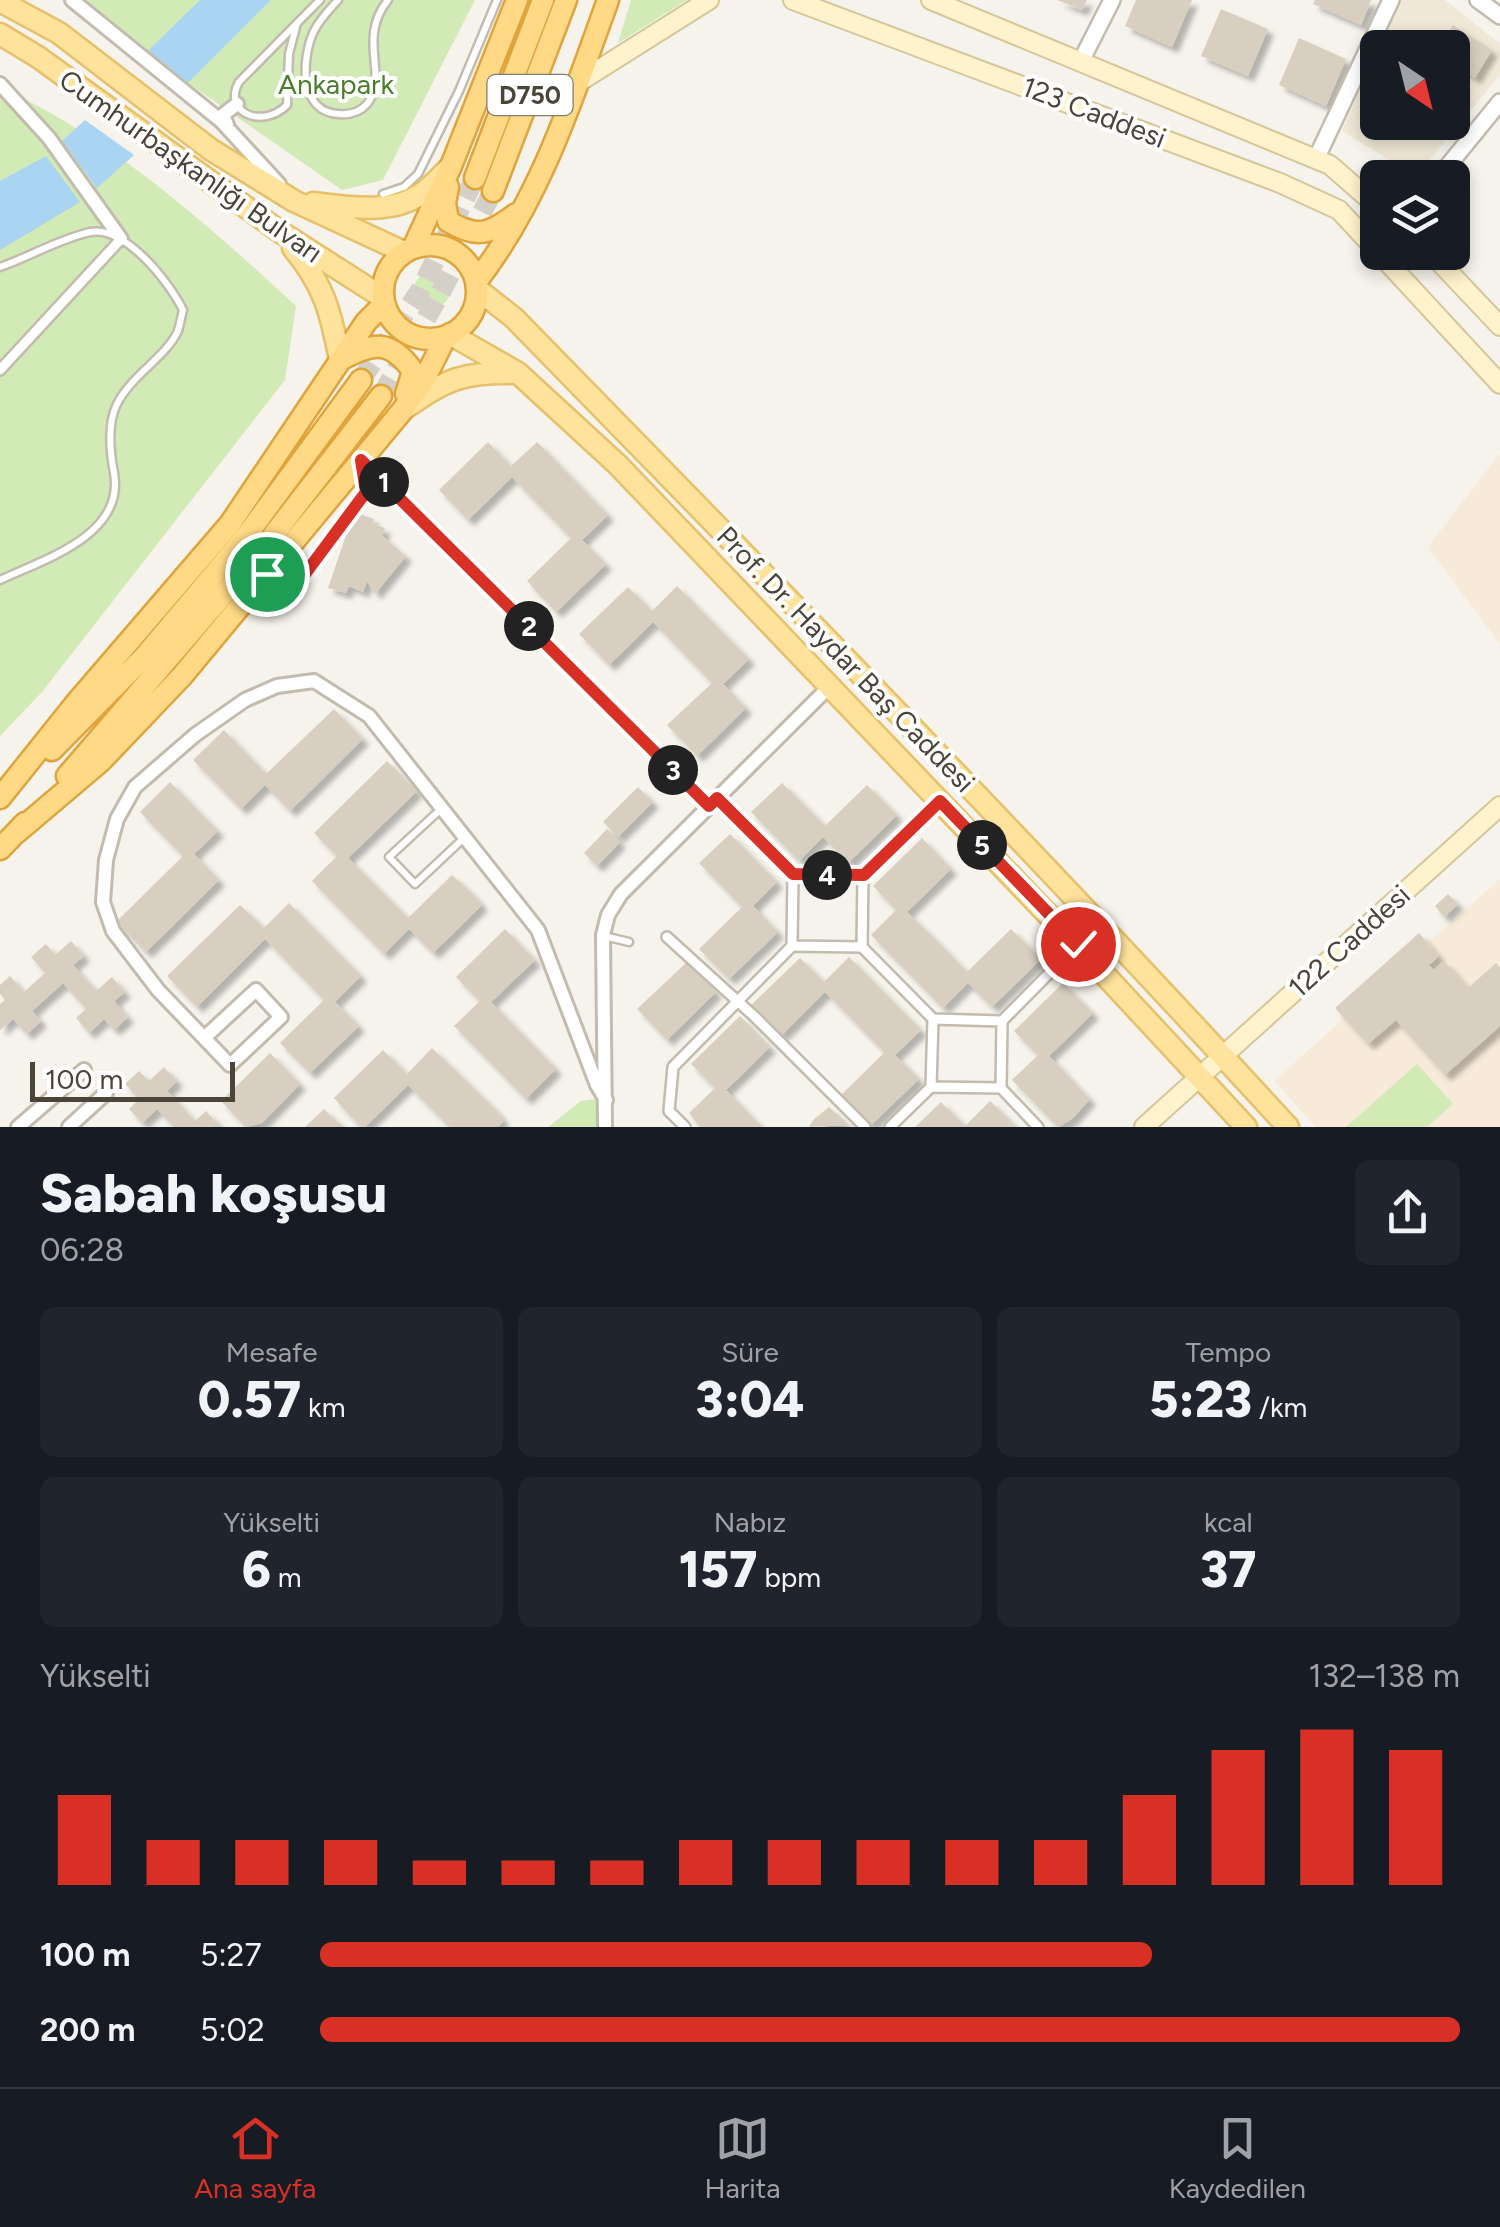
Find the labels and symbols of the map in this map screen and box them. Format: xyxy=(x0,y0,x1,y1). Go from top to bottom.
north arrow xyxy=(1360,30,1470,140)
street label: Cumhurbaşkanlığı Bulvarı xyxy=(53,62,329,270)
park label: Ankapark xyxy=(278,67,394,101)
street label: 123 Caddesi xyxy=(1017,69,1171,155)
road number: D750 xyxy=(488,75,572,115)
pin: 1 xyxy=(359,457,409,507)
street label: Prof. Dr. Haydar Baş Caddesi xyxy=(710,519,982,799)
pin xyxy=(225,532,310,617)
pin: 2 xyxy=(504,601,554,651)
pin: 3 xyxy=(648,745,698,795)
pin: 5 xyxy=(957,820,1007,870)
pin: 4 xyxy=(802,850,852,900)
street label: 122 Caddesi xyxy=(1281,878,1417,1004)
pin xyxy=(1036,902,1121,987)
scale bar xyxy=(30,1057,235,1102)

